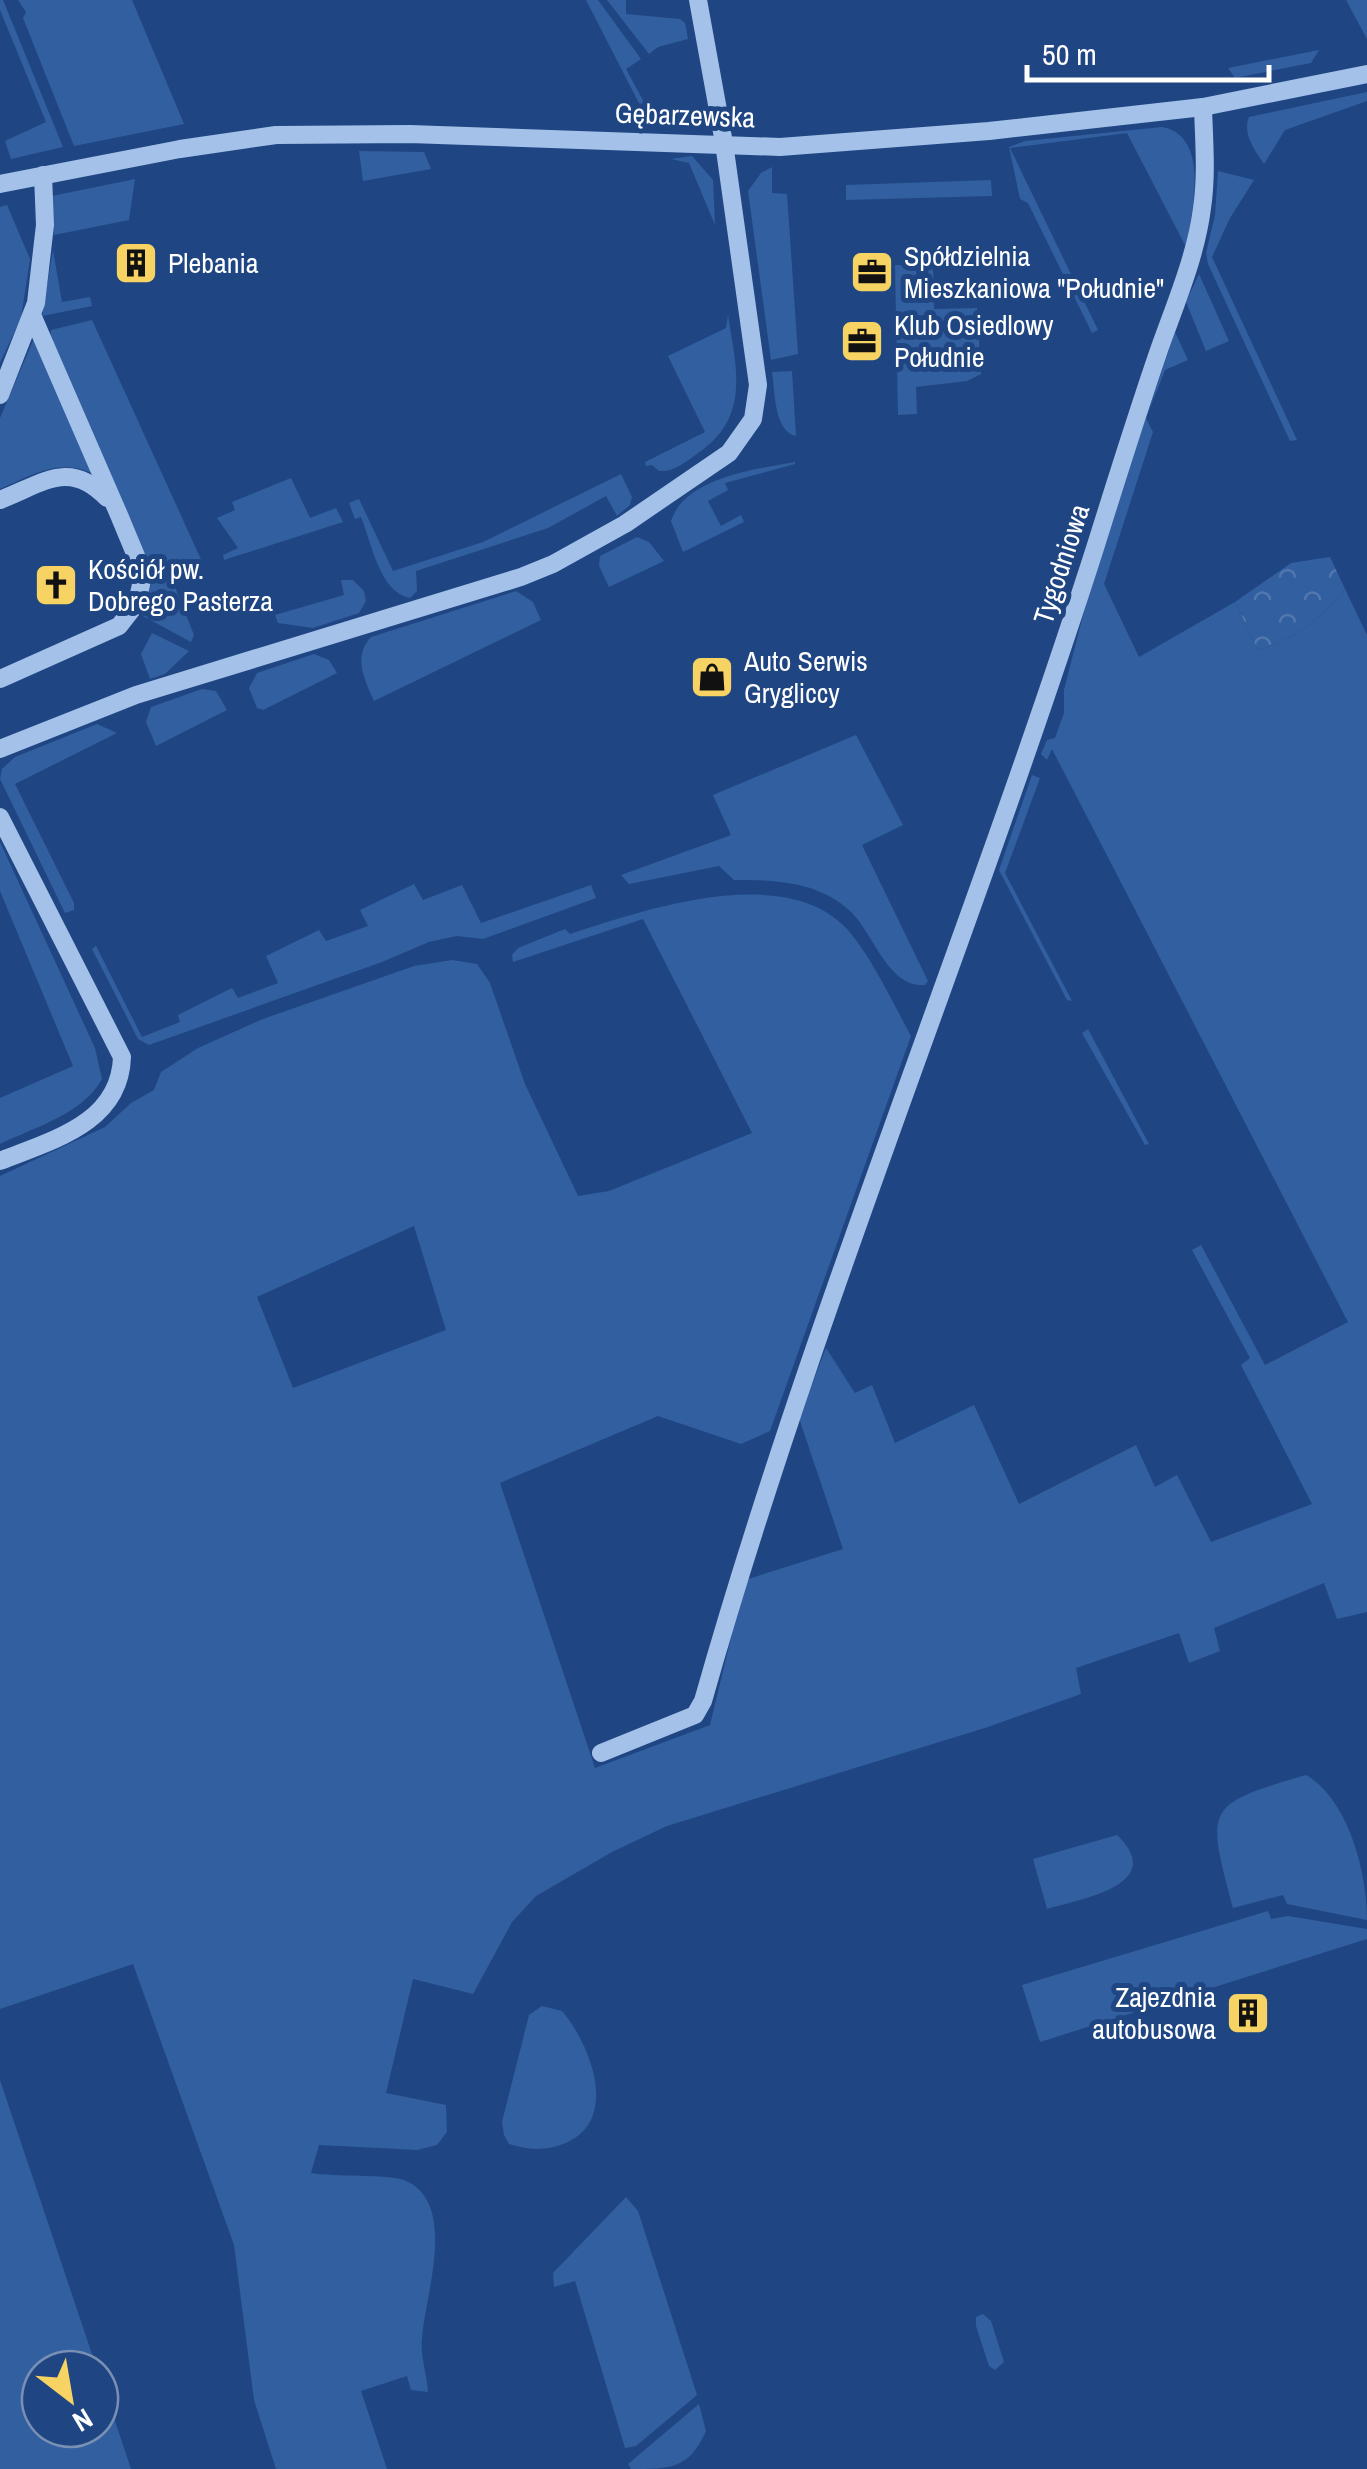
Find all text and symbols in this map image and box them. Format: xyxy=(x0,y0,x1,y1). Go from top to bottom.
scale bar xyxy=(1027,20,1270,82)
text: 50 m xyxy=(1042,34,1097,74)
street label: Gębarzewska xyxy=(614,94,756,136)
place label: Spółdzielnia Mieszkaniowa "Południe" xyxy=(904,237,1164,307)
building icon: Plebania xyxy=(113,240,159,286)
place label: Plebania xyxy=(168,244,259,282)
office icon: Spółdzielnia Mieszkaniowa "Południe" xyxy=(849,249,895,295)
place label: Klub Osiedlowy Południe xyxy=(894,306,1054,376)
office icon: Klub Osiedlowy Południe xyxy=(839,318,885,364)
street label: Tygodniowa xyxy=(1024,499,1098,629)
place label: Kościół pw. Dobrego Pasterza xyxy=(88,550,273,620)
church icon: Kościół pw. Dobrego Pasterza xyxy=(33,562,79,608)
place label: Auto Serwis Grygliccy xyxy=(743,642,868,712)
shop icon: Auto Serwis Grygliccy xyxy=(689,654,735,700)
place label: Zajezdnia autobusowa xyxy=(1092,1978,1216,2048)
building icon: Zajezdnia autobusowa xyxy=(1225,1990,1271,2036)
north arrow xyxy=(20,2349,120,2449)
text: N xyxy=(66,2400,100,2441)

